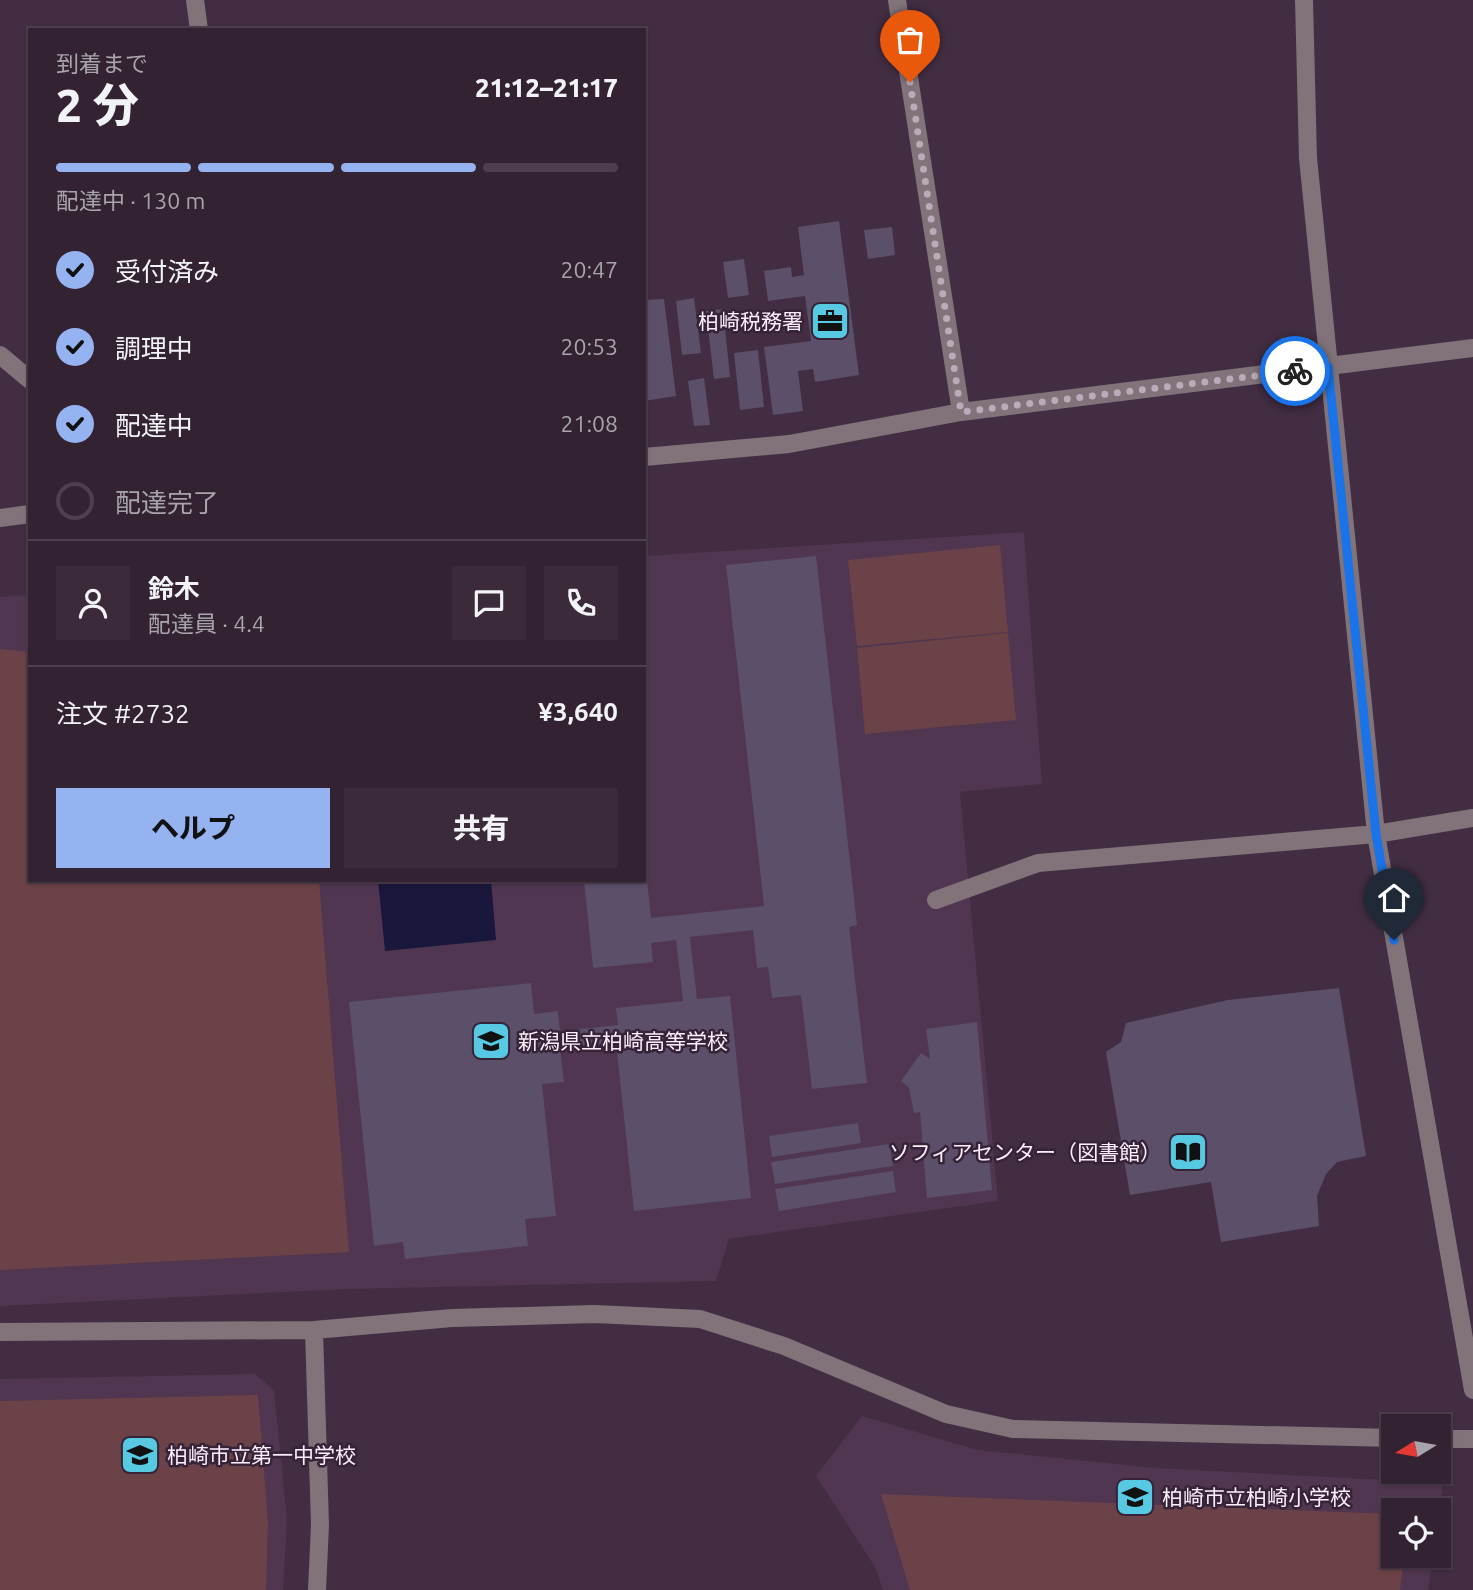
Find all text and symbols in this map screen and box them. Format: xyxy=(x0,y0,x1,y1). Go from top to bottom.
pin xyxy=(880,10,940,82)
icon: bag xyxy=(891,21,929,59)
text: 到着まで xyxy=(56,51,148,76)
text: 21:12–21:17 xyxy=(475,73,618,102)
text: 2 分 xyxy=(56,79,139,131)
text: 配達中 · 130 m xyxy=(56,188,205,213)
icon: check xyxy=(56,251,94,289)
text: 受付済み xyxy=(115,257,219,286)
text: 20:47 xyxy=(560,257,618,282)
office icon: 柏崎税務署 xyxy=(809,300,851,342)
place label: 柏崎税務署 xyxy=(698,309,803,333)
icon: check xyxy=(56,328,94,366)
text: 調理中 xyxy=(115,334,193,363)
text: 20:53 xyxy=(560,334,618,359)
courier xyxy=(1260,336,1330,406)
icon: bike xyxy=(1276,352,1314,390)
icon: check xyxy=(56,405,94,443)
text: 配達中 xyxy=(115,411,193,440)
text: 21:08 xyxy=(560,411,618,436)
text: 配達完了 xyxy=(115,488,219,517)
button: person xyxy=(56,566,130,640)
button: chat xyxy=(452,566,526,640)
button: phone xyxy=(544,566,618,640)
text: 鈴木 xyxy=(148,574,200,603)
text: 配達員 · 4.4 xyxy=(148,611,265,636)
text: ¥3,640 xyxy=(538,697,618,726)
text: 注文 #2732 xyxy=(56,699,190,728)
button: ヘルプ xyxy=(56,788,330,868)
button: 共有 xyxy=(344,788,618,868)
pin xyxy=(1364,868,1424,940)
icon: home xyxy=(1375,879,1413,917)
school or university icon: 新潟県立柏崎高等学校 xyxy=(470,1020,512,1062)
place label: 新潟県立柏崎高等学校 xyxy=(518,1029,728,1053)
library icon: ソフィアセンター（図書館） xyxy=(1167,1131,1209,1173)
place label: ソフィアセンター（図書館） xyxy=(889,1140,1161,1164)
north arrow xyxy=(1381,1414,1451,1484)
map controls xyxy=(1381,1414,1451,1568)
school or university icon: 柏崎市立第一中学校 xyxy=(119,1434,161,1476)
place label: 柏崎市立第一中学校 xyxy=(167,1443,356,1467)
school or university icon: 柏崎市立柏崎小学校 xyxy=(1114,1476,1156,1518)
place label: 柏崎市立柏崎小学校 xyxy=(1162,1485,1351,1509)
button: locate xyxy=(1381,1498,1451,1568)

